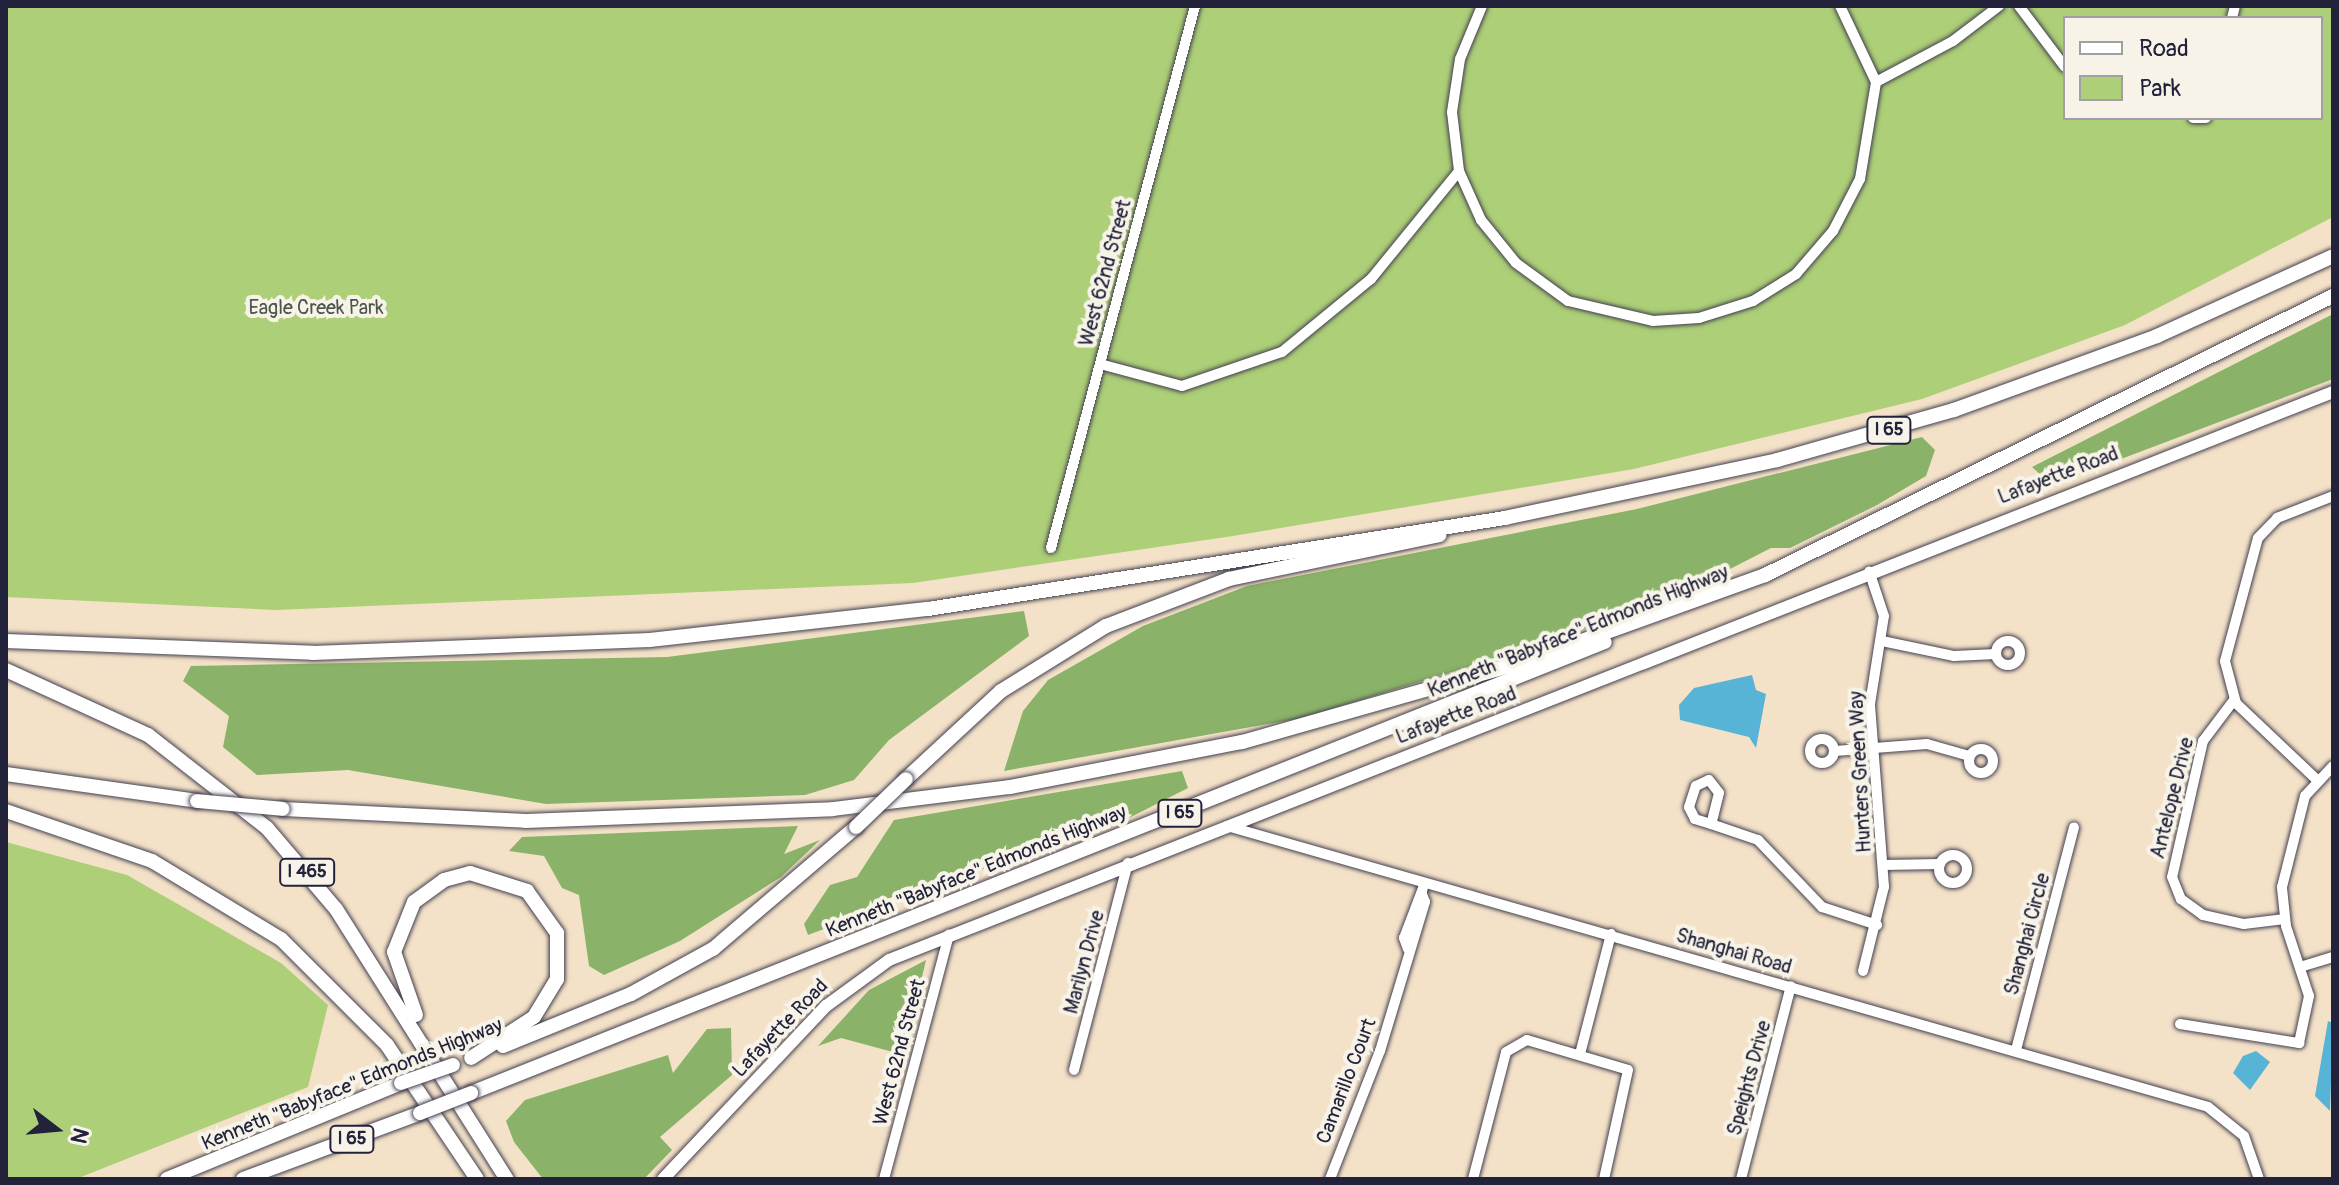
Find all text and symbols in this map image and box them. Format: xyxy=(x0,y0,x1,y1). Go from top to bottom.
legend xyxy=(2063,16,2323,120)
text: Road xyxy=(2139,34,2189,63)
text: Park xyxy=(2139,74,2181,103)
street label: West 62nd Street xyxy=(1074,197,1136,349)
park label: Eagle Creek Park xyxy=(248,295,384,319)
road number: I 65 xyxy=(1865,416,1913,444)
street label: Lafayette Road xyxy=(1994,441,2122,509)
street label: Kenneth "Babyface" Edmonds Highway xyxy=(1424,560,1732,702)
street label: Lafayette Road xyxy=(1392,681,1520,749)
street label: Hunters Green Way xyxy=(1844,690,1876,854)
street label: Antelope Drive xyxy=(2145,735,2199,861)
road number: I 65 xyxy=(1156,799,1204,827)
street label: Kenneth "Babyface" Edmonds Highway xyxy=(822,800,1130,942)
road number: I 465 xyxy=(279,858,335,886)
street label: Shanghai Circle xyxy=(1999,870,2055,998)
street label: Marilyn Drive xyxy=(1059,908,1109,1016)
street label: Shanghai Road xyxy=(1673,923,1795,979)
street label: Lafayette Road xyxy=(727,974,833,1082)
street label: West 62nd Street xyxy=(868,976,930,1128)
street label: Kenneth "Babyface" Edmonds Highway xyxy=(198,1013,506,1155)
street label: Camarillo Court xyxy=(1311,1015,1381,1147)
street label: Speights Drive xyxy=(1722,1018,1776,1138)
north arrow xyxy=(16,1089,96,1169)
text: N xyxy=(64,1125,95,1147)
road number: I 65 xyxy=(328,1125,376,1153)

